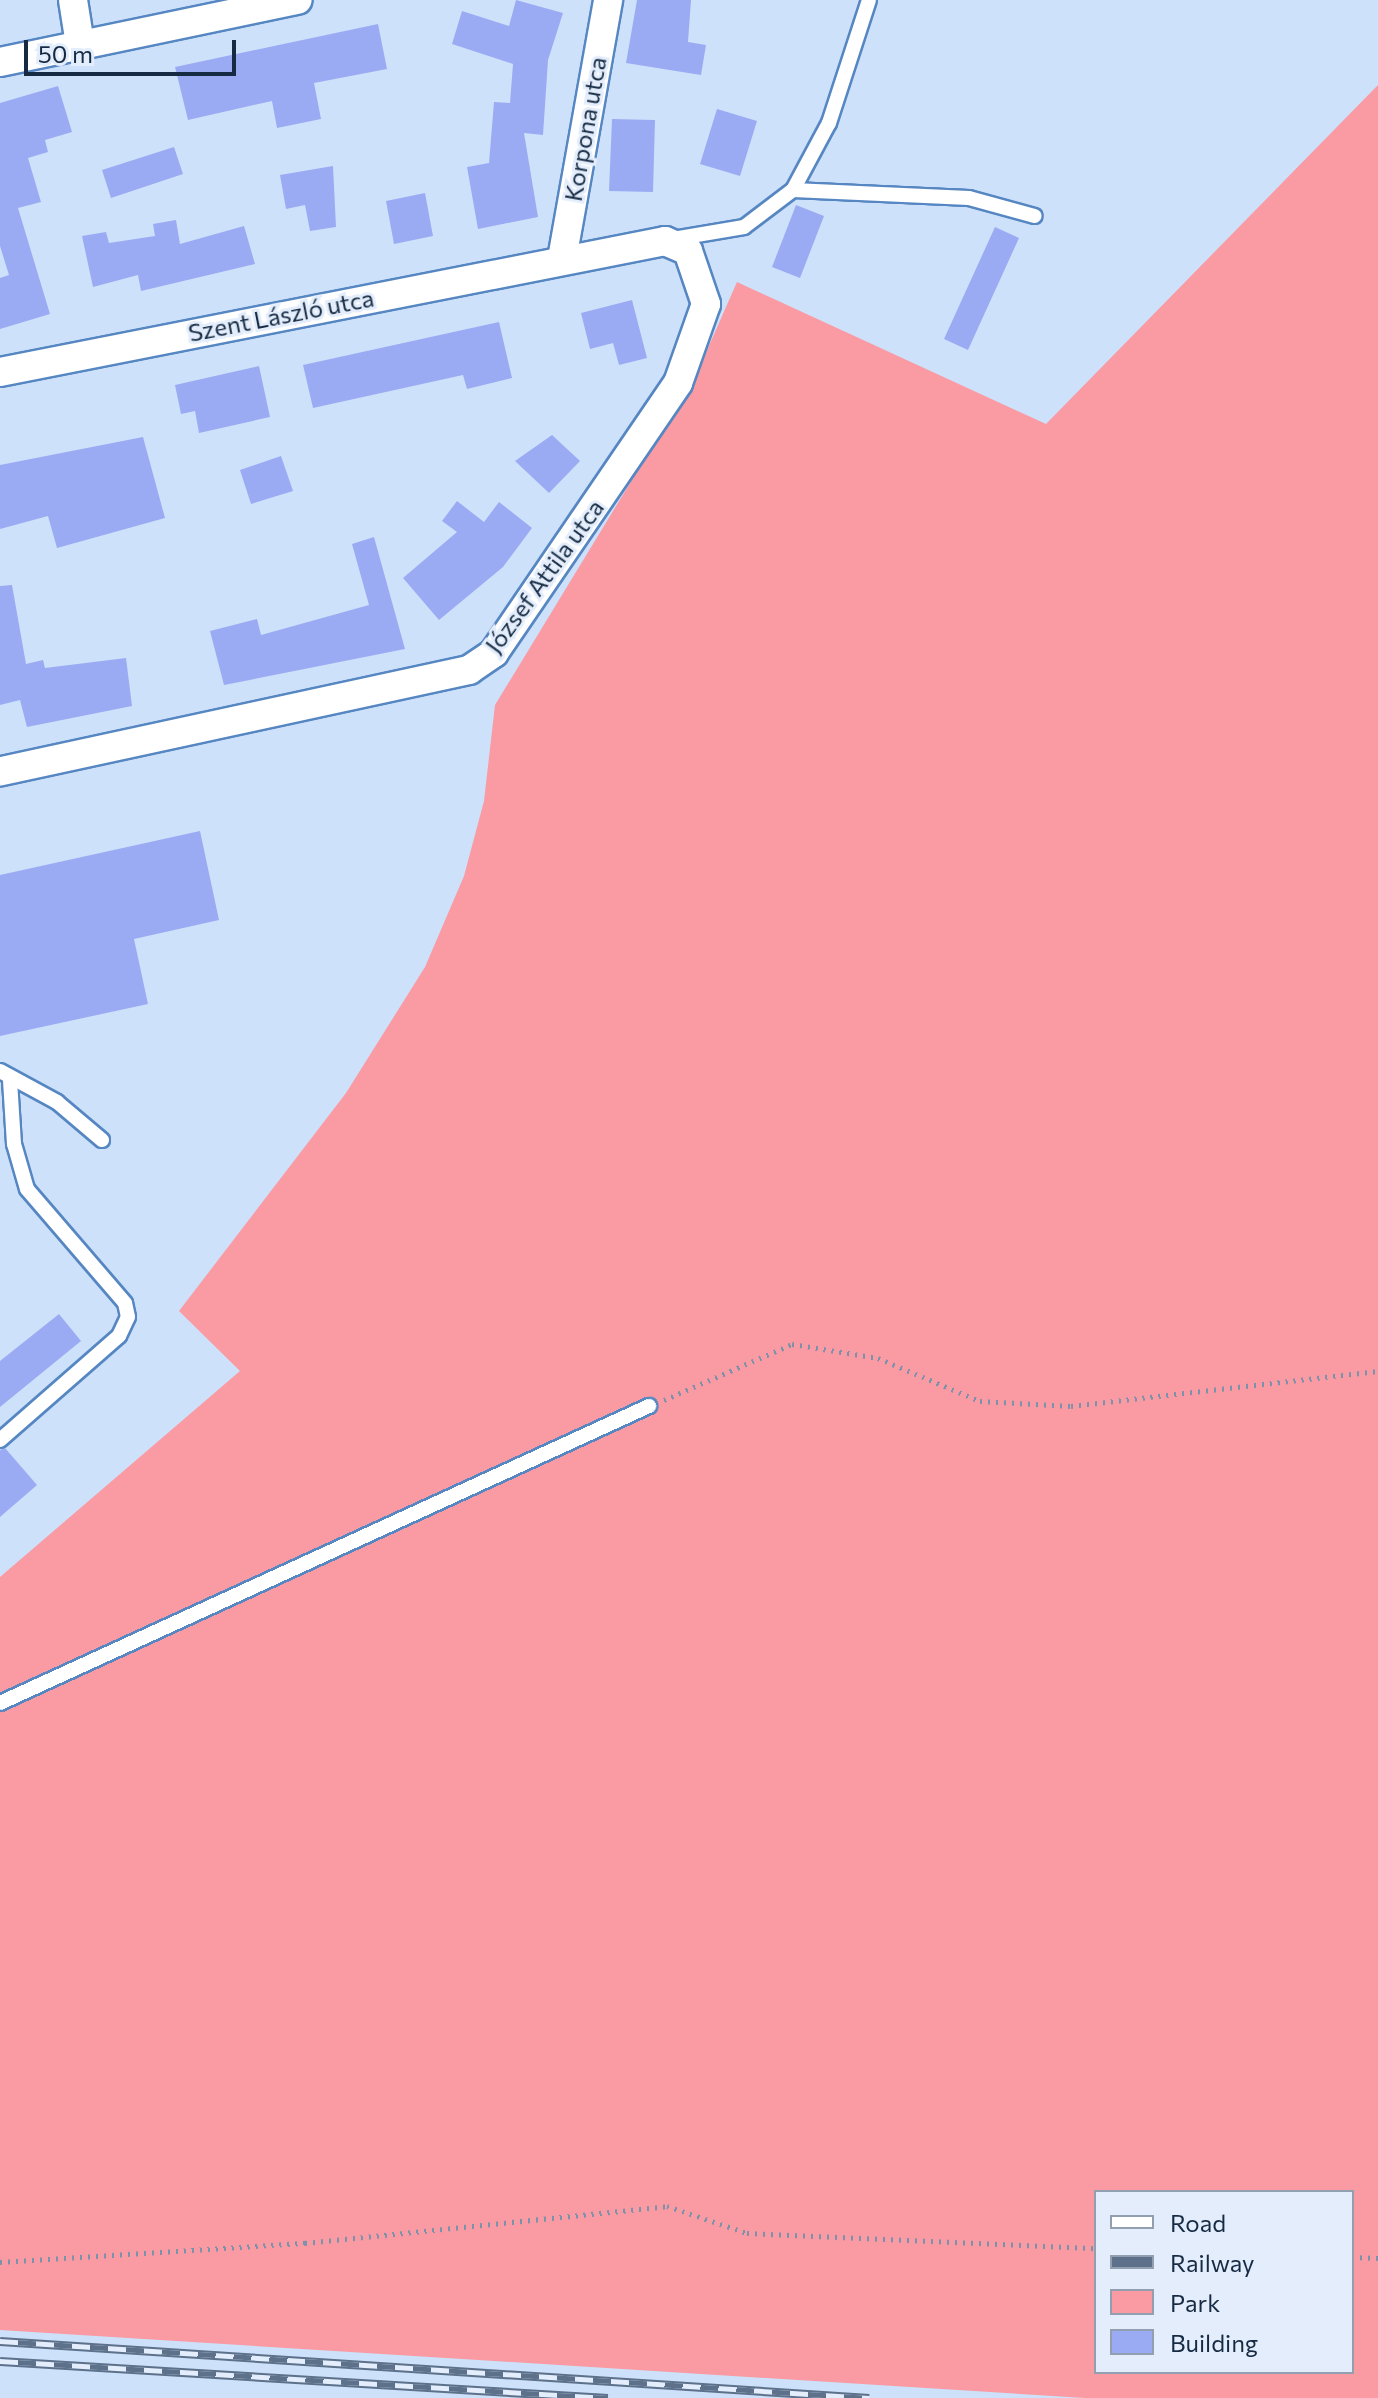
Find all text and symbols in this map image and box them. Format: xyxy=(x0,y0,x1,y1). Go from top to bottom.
scale bar xyxy=(28,24,240,74)
text: 50 m xyxy=(38,39,93,68)
street label: Korpona utca xyxy=(558,55,612,203)
street label: Szent László utca xyxy=(186,283,376,347)
street label: József Attila utca xyxy=(479,494,609,658)
legend xyxy=(1094,2190,1354,2374)
text: Road xyxy=(1170,2208,1226,2237)
text: Railway xyxy=(1170,2248,1255,2277)
text: Park xyxy=(1170,2288,1220,2317)
text: Building xyxy=(1170,2328,1258,2357)

